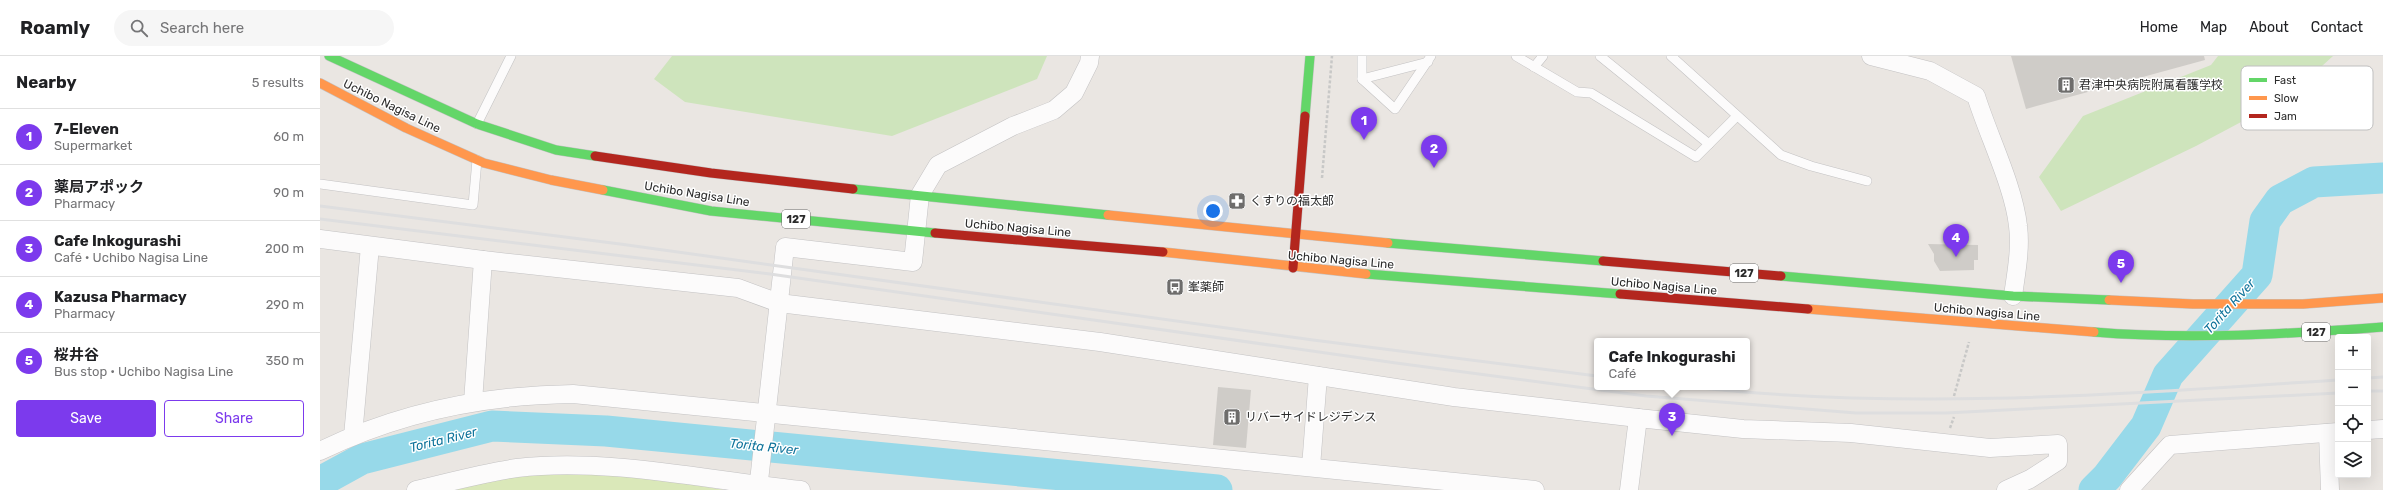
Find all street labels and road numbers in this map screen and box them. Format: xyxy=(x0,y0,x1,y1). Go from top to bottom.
street label: Uchibo Nagisa Line xyxy=(341,76,443,136)
street label: Uchibo Nagisa Line xyxy=(643,179,751,209)
road number: 127 xyxy=(782,210,810,228)
street label: Uchibo Nagisa Line xyxy=(964,216,1072,240)
street label: Uchibo Nagisa Line xyxy=(1287,248,1395,272)
road number: 127 xyxy=(1730,264,1758,282)
street label: Uchibo Nagisa Line xyxy=(1610,274,1718,298)
street label: Uchibo Nagisa Line xyxy=(1933,300,2041,324)
road number: 127 xyxy=(2302,323,2330,341)

